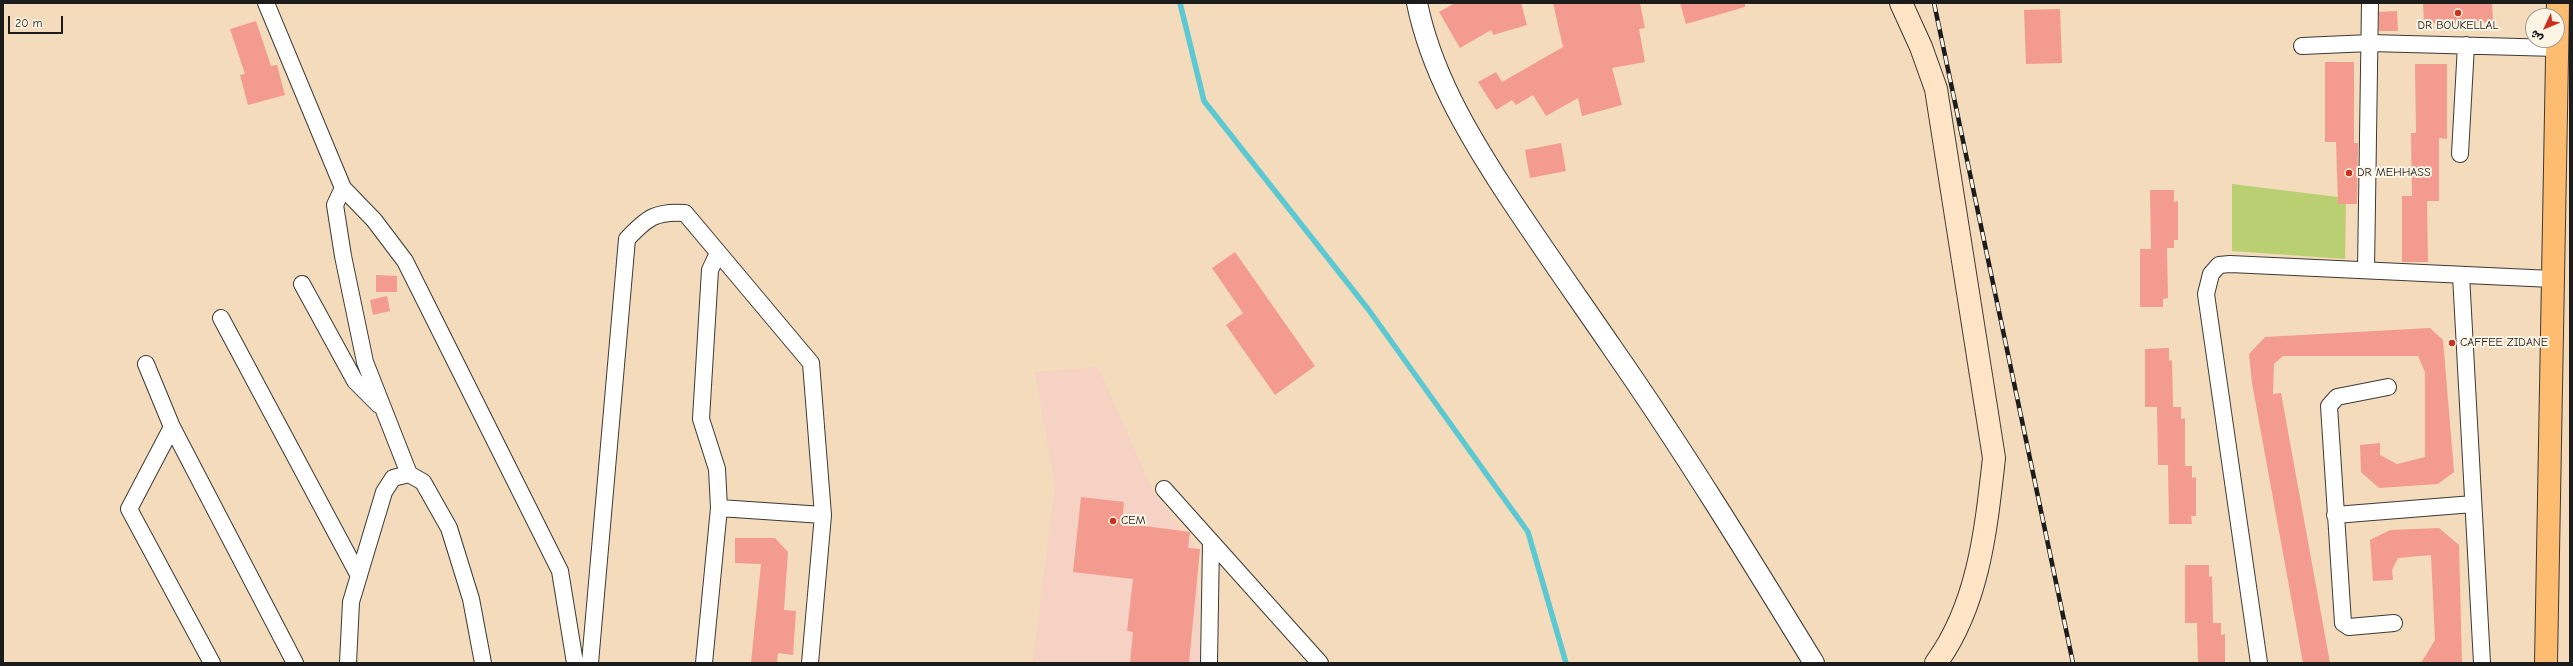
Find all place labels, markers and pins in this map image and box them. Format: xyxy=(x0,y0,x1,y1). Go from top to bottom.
marker: DR BOUKELLAL xyxy=(2453,8,2463,18)
place label: DR BOUKELLAL xyxy=(2417,19,2499,33)
place label: DR MEHHASS xyxy=(2357,166,2431,180)
marker: DR MEHHASS xyxy=(2344,168,2354,178)
place label: CAFFEE ZIDANE xyxy=(2460,336,2548,350)
marker: CAFFEE ZIDANE xyxy=(2447,338,2457,348)
place label: CEM xyxy=(1121,514,1146,528)
marker: CEM xyxy=(1108,516,1118,526)

